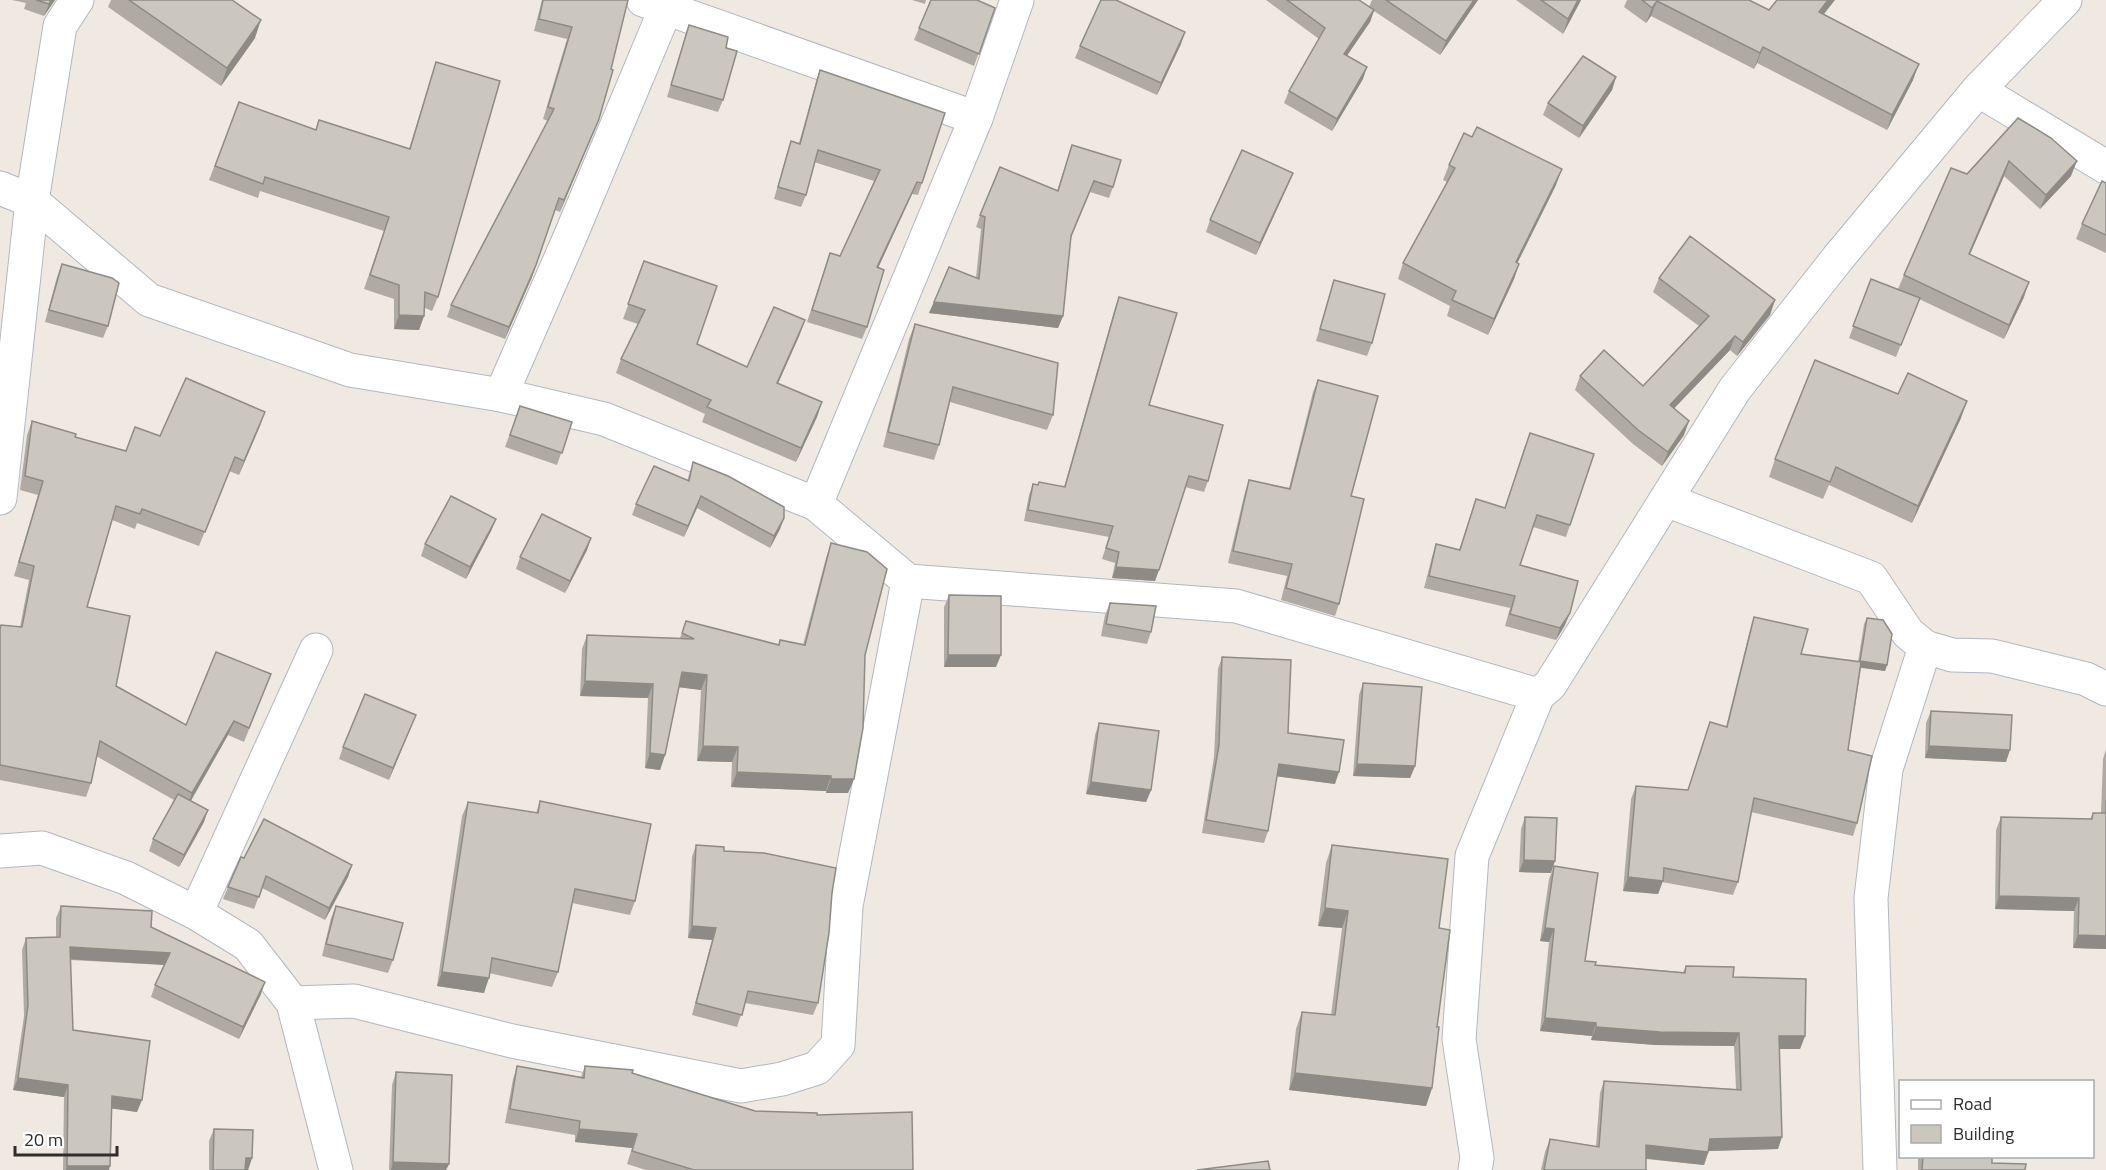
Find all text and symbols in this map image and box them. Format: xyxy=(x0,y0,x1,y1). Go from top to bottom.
legend xyxy=(1899,1080,2094,1158)
text: Road xyxy=(1953,1090,1992,1117)
scale bar xyxy=(15,1119,117,1157)
text: Building xyxy=(1953,1120,2014,1147)
text: 20 m xyxy=(24,1126,63,1153)

